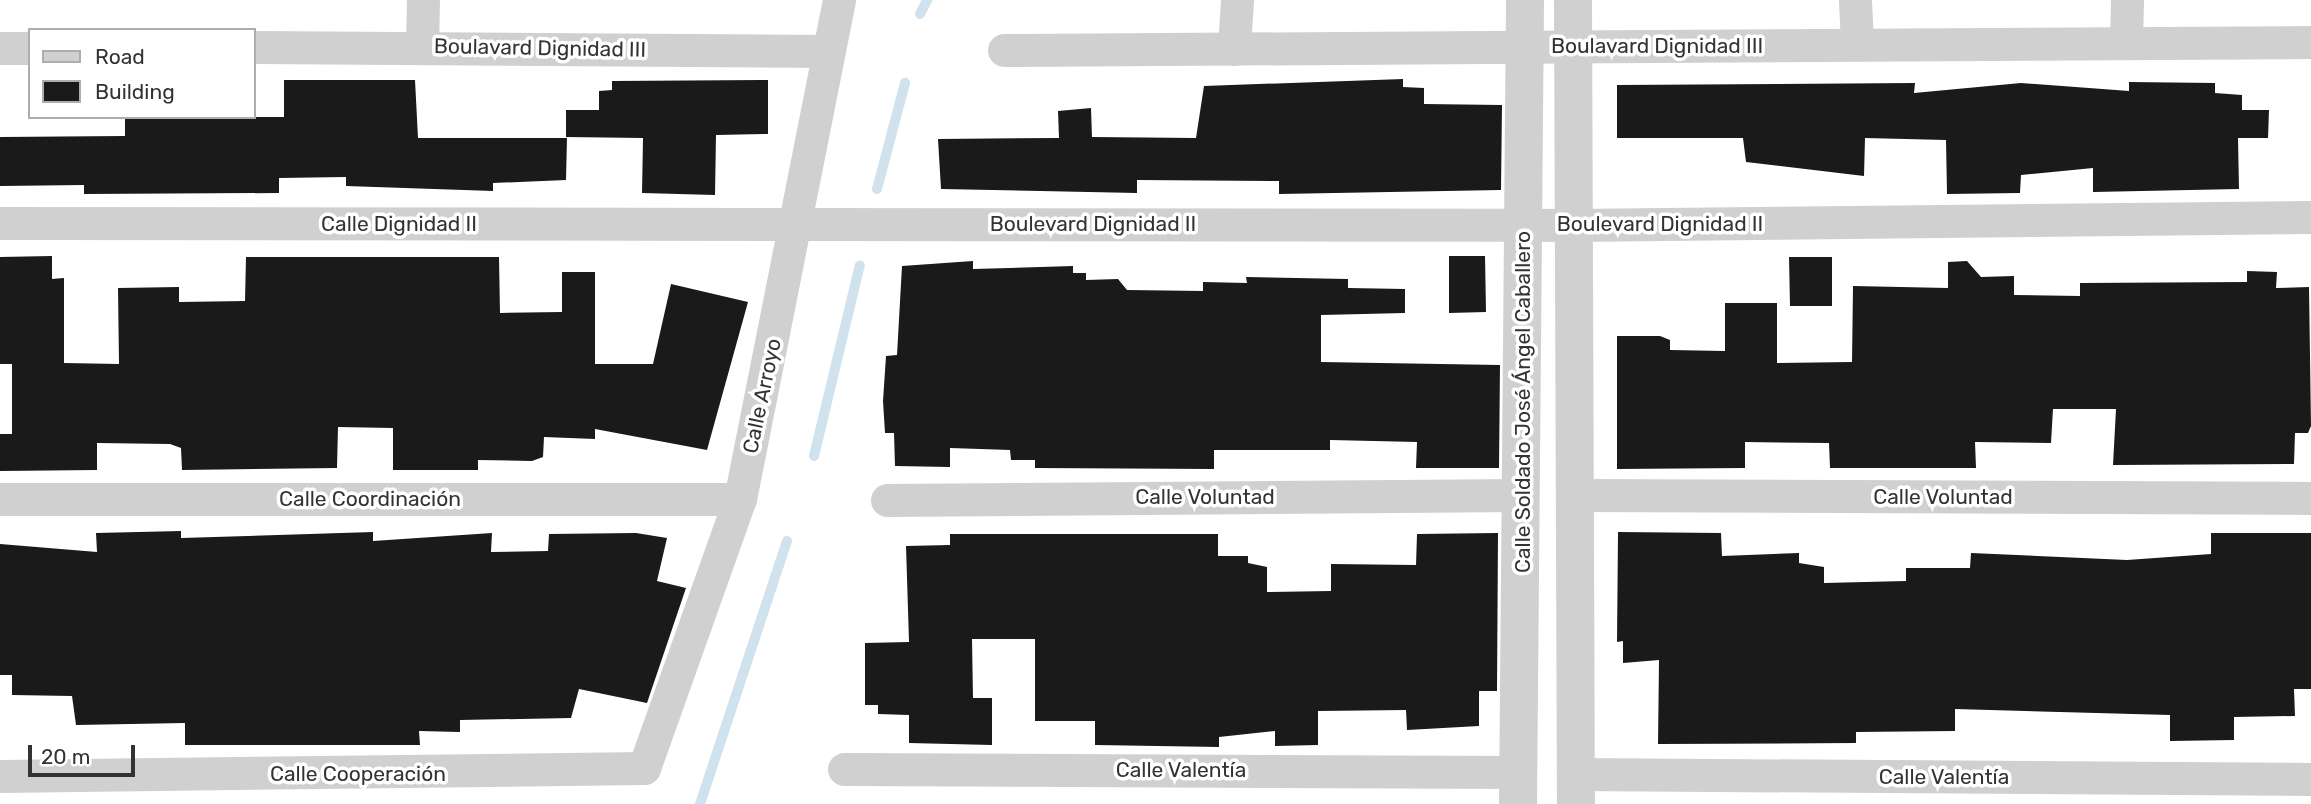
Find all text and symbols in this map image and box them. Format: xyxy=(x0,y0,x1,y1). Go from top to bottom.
legend xyxy=(28,28,256,119)
street label: Boulavard Dignidad III xyxy=(1551,33,1763,59)
street label: Boulavard Dignidad III xyxy=(434,34,646,62)
text: Road xyxy=(95,44,145,69)
text: Building xyxy=(95,79,175,104)
street label: Calle Dignidad II xyxy=(321,211,477,237)
street label: Boulevard Dignidad II xyxy=(990,211,1196,237)
street label: Boulevard Dignidad II xyxy=(1557,211,1763,237)
street label: Calle Soldado José Ángel Caballero xyxy=(1510,231,1536,573)
street label: Calle Arroyo xyxy=(737,336,787,456)
street label: Calle Voluntad xyxy=(1135,484,1275,510)
street label: Calle Voluntad xyxy=(1873,484,2013,510)
street label: Calle Coordinación xyxy=(279,486,461,512)
scale bar xyxy=(32,730,138,774)
text: 20 m xyxy=(41,744,90,769)
street label: Calle Valentía xyxy=(1115,757,1247,783)
street label: Calle Cooperación xyxy=(270,761,446,787)
street label: Calle Valentía xyxy=(1878,764,2010,790)

